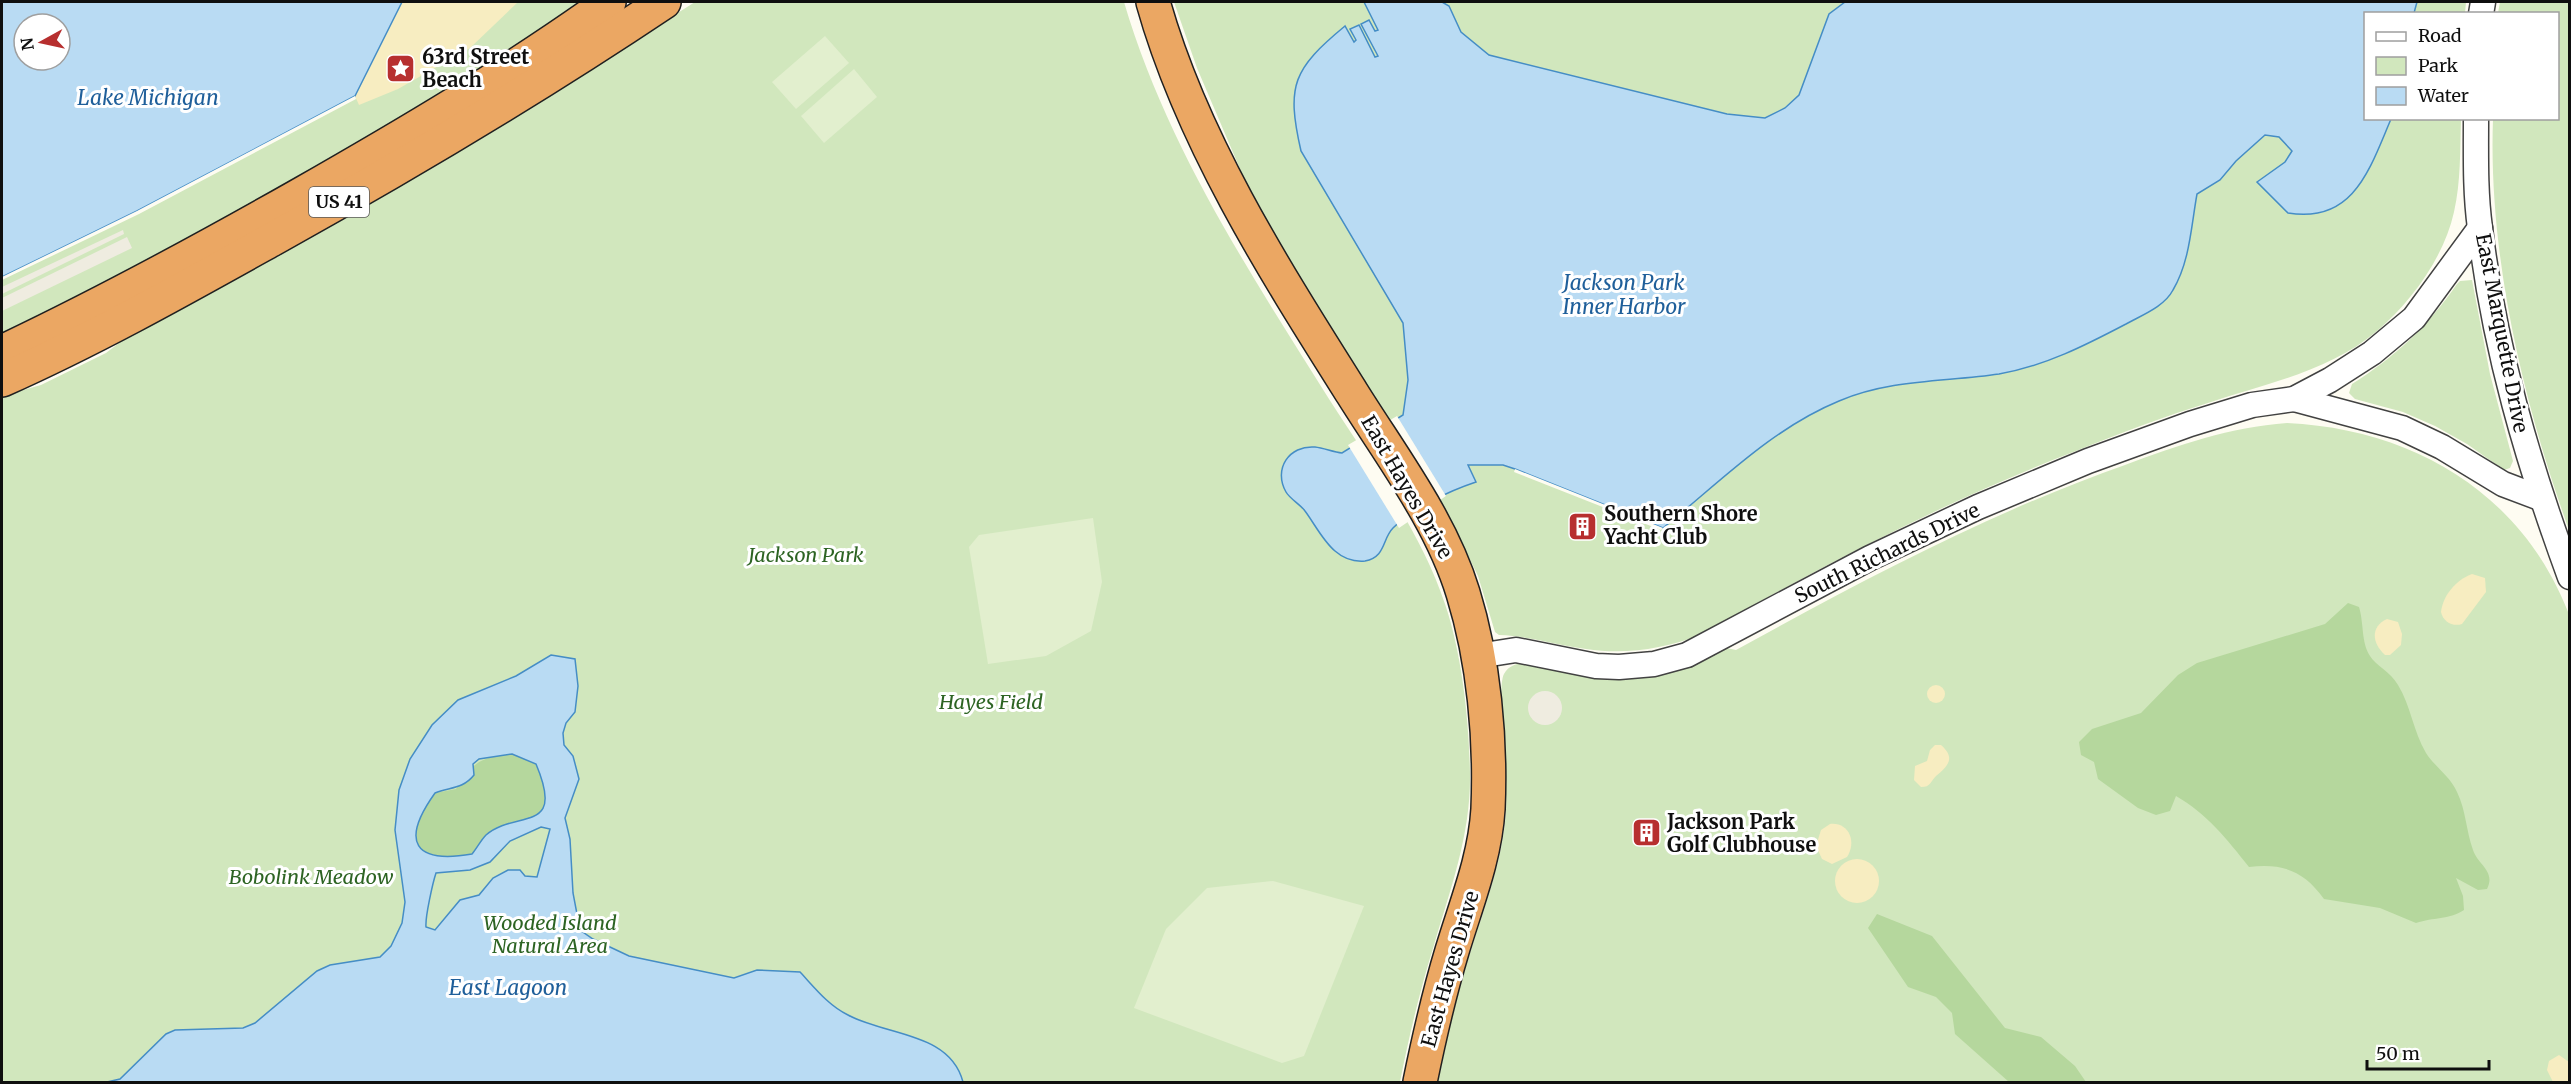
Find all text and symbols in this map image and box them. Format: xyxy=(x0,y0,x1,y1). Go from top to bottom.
north arrow xyxy=(12,12,72,72)
legend xyxy=(2364,12,2559,120)
text: Road xyxy=(2418,24,2462,47)
text: N xyxy=(16,36,38,52)
place label: 63rd Street Beach xyxy=(422,44,529,92)
place icon: 63rd Street Beach xyxy=(385,52,417,84)
text: Park xyxy=(2418,54,2459,77)
water label: Lake Michigan xyxy=(77,84,219,111)
text: Water xyxy=(2417,84,2469,107)
road number: US 41 xyxy=(309,187,369,217)
street label: East Marquette Drive xyxy=(2471,231,2534,435)
water label: Jackson Park Inner Harbor xyxy=(1561,269,1686,320)
street label: East Hayes Drive xyxy=(1356,411,1459,563)
street label: South Richards Drive xyxy=(1790,497,1983,608)
place label: Southern Shore Yacht Club xyxy=(1603,501,1758,549)
building icon: Southern Shore Yacht Club xyxy=(1567,510,1599,542)
park label: Jackson Park xyxy=(746,542,864,567)
park label: Hayes Field xyxy=(938,689,1043,714)
place label: Jackson Park Golf Clubhouse xyxy=(1666,809,1816,857)
building icon: Jackson Park Golf Clubhouse xyxy=(1630,817,1662,849)
park label: Bobolink Meadow xyxy=(229,864,394,889)
street label: East Hayes Drive xyxy=(1415,888,1484,1050)
park label: Wooded Island Natural Area xyxy=(483,910,617,958)
water label: East Lagoon xyxy=(449,974,567,1001)
scale bar xyxy=(2367,1033,2488,1071)
text: 50 m xyxy=(2376,1042,2420,1065)

